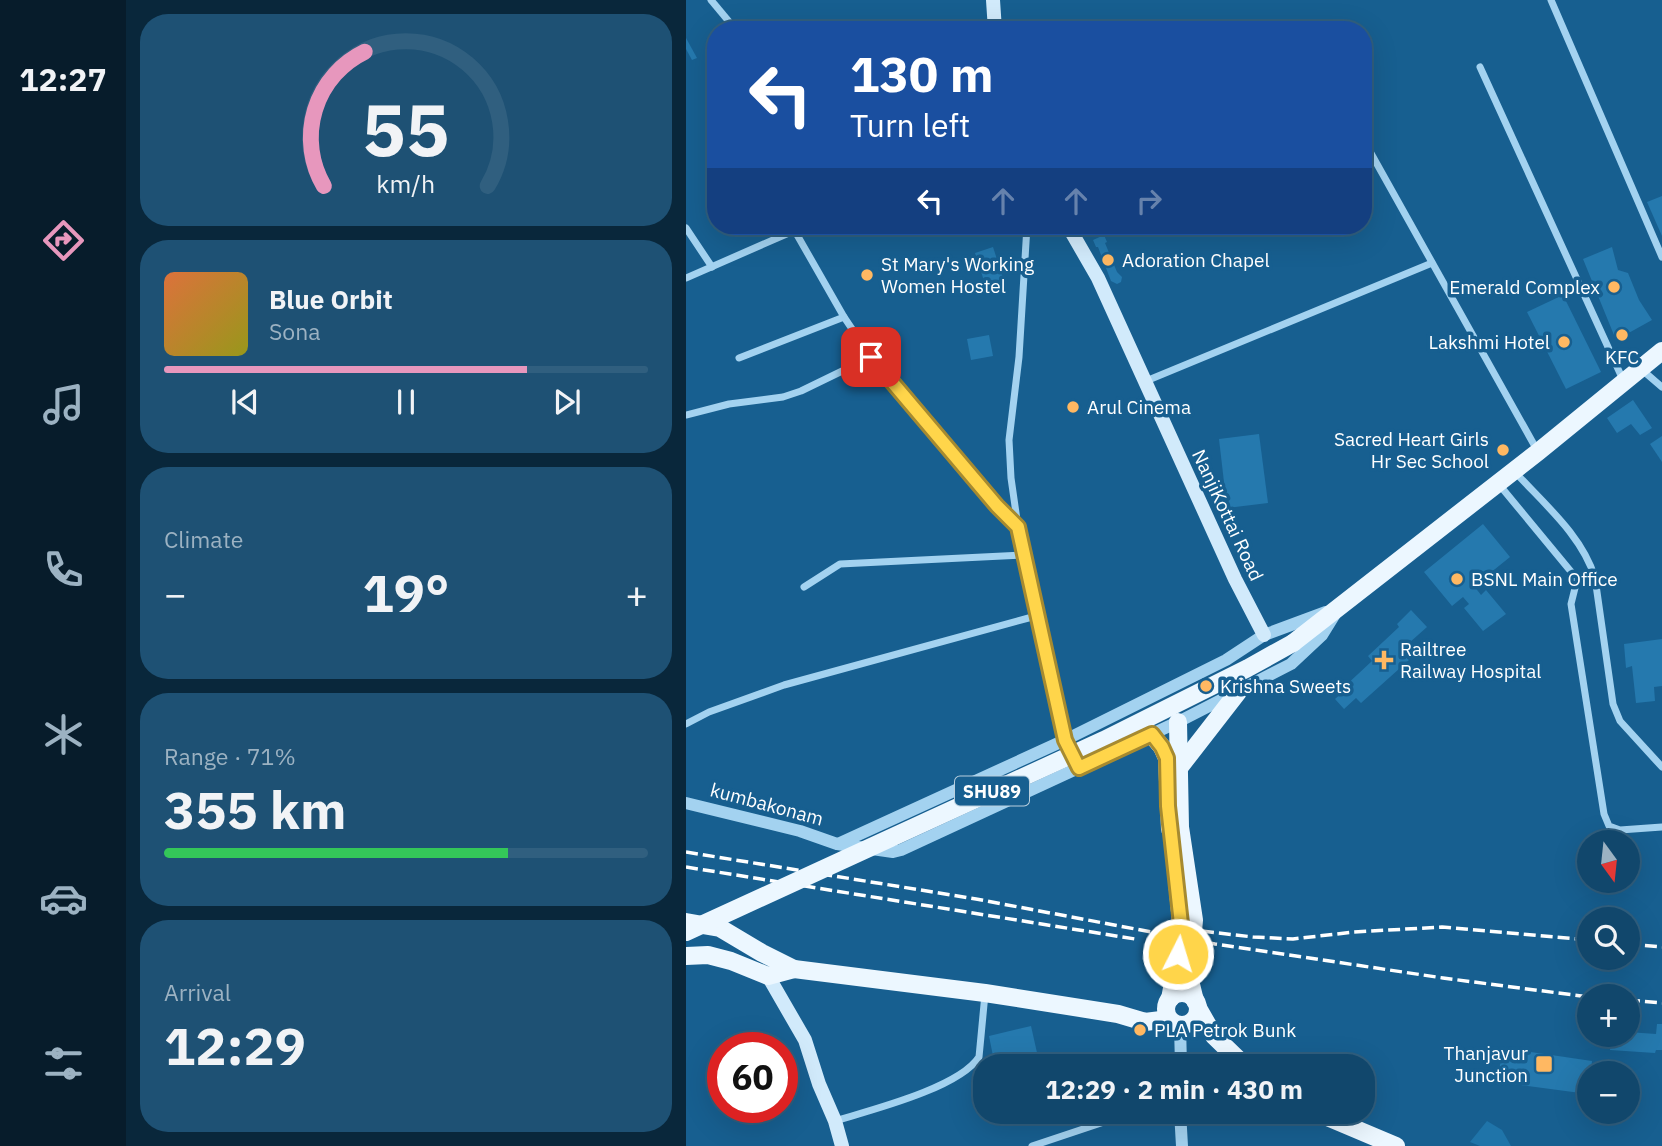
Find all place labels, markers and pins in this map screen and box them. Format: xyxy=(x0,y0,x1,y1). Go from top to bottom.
place label: Adoration Chapel xyxy=(1122,248,1270,272)
place label: St Mary's Working Women Hostel xyxy=(881,252,1034,298)
marker: Adoration Chapel xyxy=(1100,252,1116,268)
marker: St Mary's Working Women Hostel xyxy=(859,267,875,283)
place label: Emerald Complex xyxy=(1449,275,1600,299)
marker: Emerald Complex xyxy=(1606,279,1622,295)
pin xyxy=(841,327,901,387)
marker: KFC xyxy=(1614,327,1630,343)
place label: Lakshmi Hotel xyxy=(1428,330,1550,354)
marker: Lakshmi Hotel xyxy=(1556,334,1572,350)
place label: KFC xyxy=(1605,345,1639,369)
place label: Arul Cinema xyxy=(1087,395,1191,419)
marker: Arul Cinema xyxy=(1065,399,1081,415)
place label: Sacred Heart Girls Hr Sec School xyxy=(1334,427,1489,473)
marker: Sacred Heart Girls Hr Sec School xyxy=(1495,442,1511,458)
place label: BSNL Main Office xyxy=(1471,567,1618,591)
marker: BSNL Main Office xyxy=(1449,571,1465,587)
place label: Railtree Railway Hospital xyxy=(1400,637,1541,683)
marker: Railtree Railway Hospital xyxy=(1374,650,1394,670)
place label: Krishna Sweets xyxy=(1220,674,1351,698)
marker: Krishna Sweets xyxy=(1198,678,1214,694)
place label: PLA Petrok Bunk xyxy=(1154,1018,1296,1042)
marker: PLA Petrok Bunk xyxy=(1132,1022,1148,1038)
place label: Thanjavur Junction xyxy=(1444,1041,1528,1087)
marker: Thanjavur Junction xyxy=(1534,1054,1554,1074)

